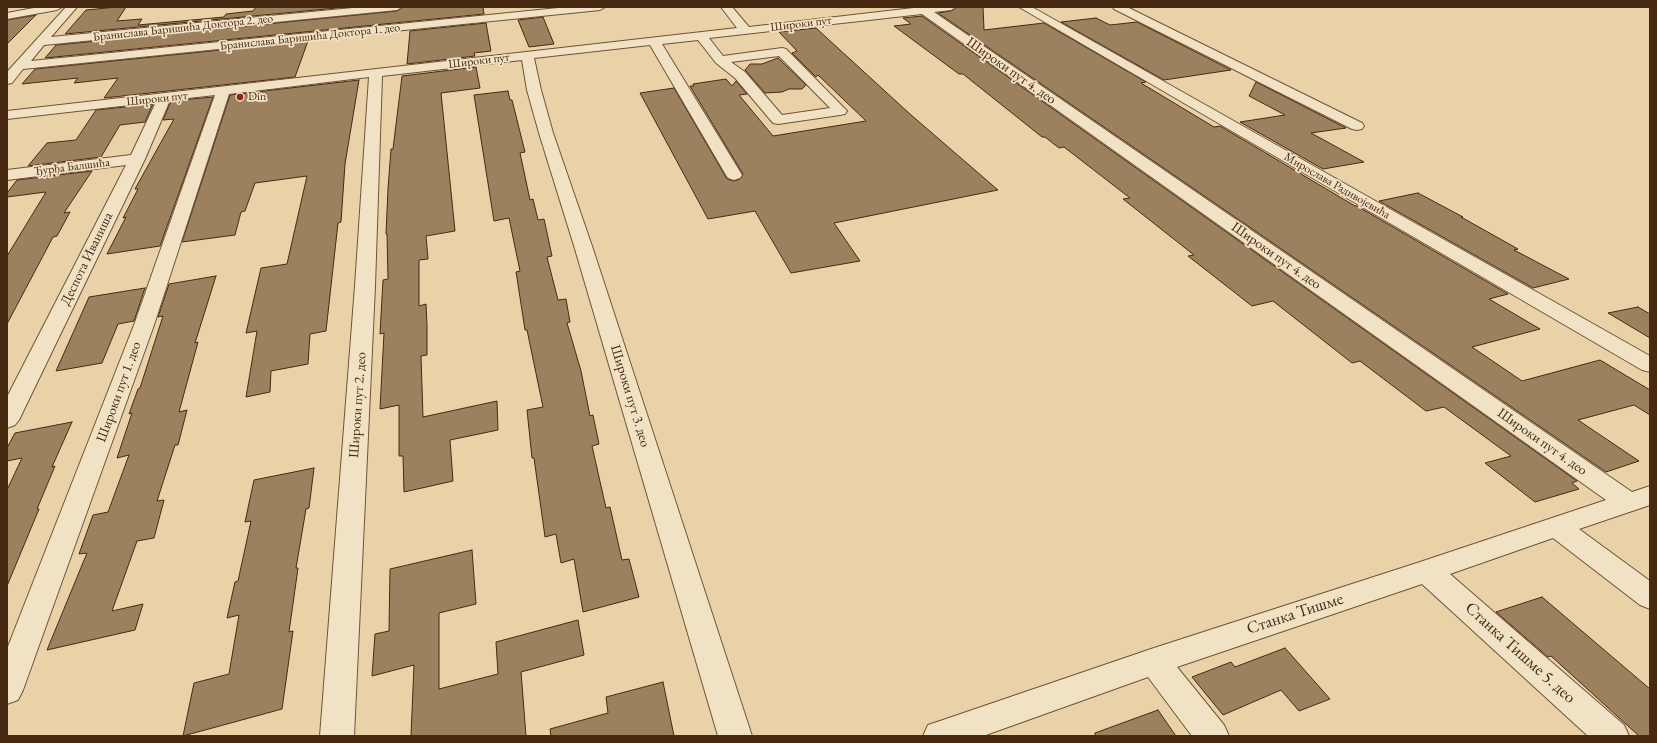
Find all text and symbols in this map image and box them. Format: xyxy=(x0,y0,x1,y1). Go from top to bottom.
street label: Бранислава Баришића Доктора 2. део xyxy=(92,11,274,45)
street label: Широки пут xyxy=(770,13,832,35)
street label: Бранислава Баришића Доктора 1. део xyxy=(219,20,401,54)
street label: Широки пут 4. део xyxy=(963,34,1059,108)
street label: Широки пут xyxy=(448,50,510,72)
street label: Широки пут xyxy=(126,89,188,109)
place label: Din xyxy=(248,90,266,104)
marker: Din xyxy=(235,92,245,102)
street label: Мирослава Радивојевића xyxy=(1281,150,1393,222)
street label: Ђурђа Балшића xyxy=(33,155,111,179)
street label: Деспота Иваниша xyxy=(57,210,117,308)
street label: Широки пут 4. део xyxy=(1228,219,1324,293)
street label: Широки пут 1. део xyxy=(93,339,145,445)
street label: Широки пут 3. део xyxy=(606,343,654,449)
street label: Широки пут 2. део xyxy=(346,352,370,458)
street label: Широки пут 4. део xyxy=(1494,405,1590,479)
street label: Станка Тишме xyxy=(1244,589,1346,639)
street label: Станка Тишме 5. део xyxy=(1460,598,1580,708)

